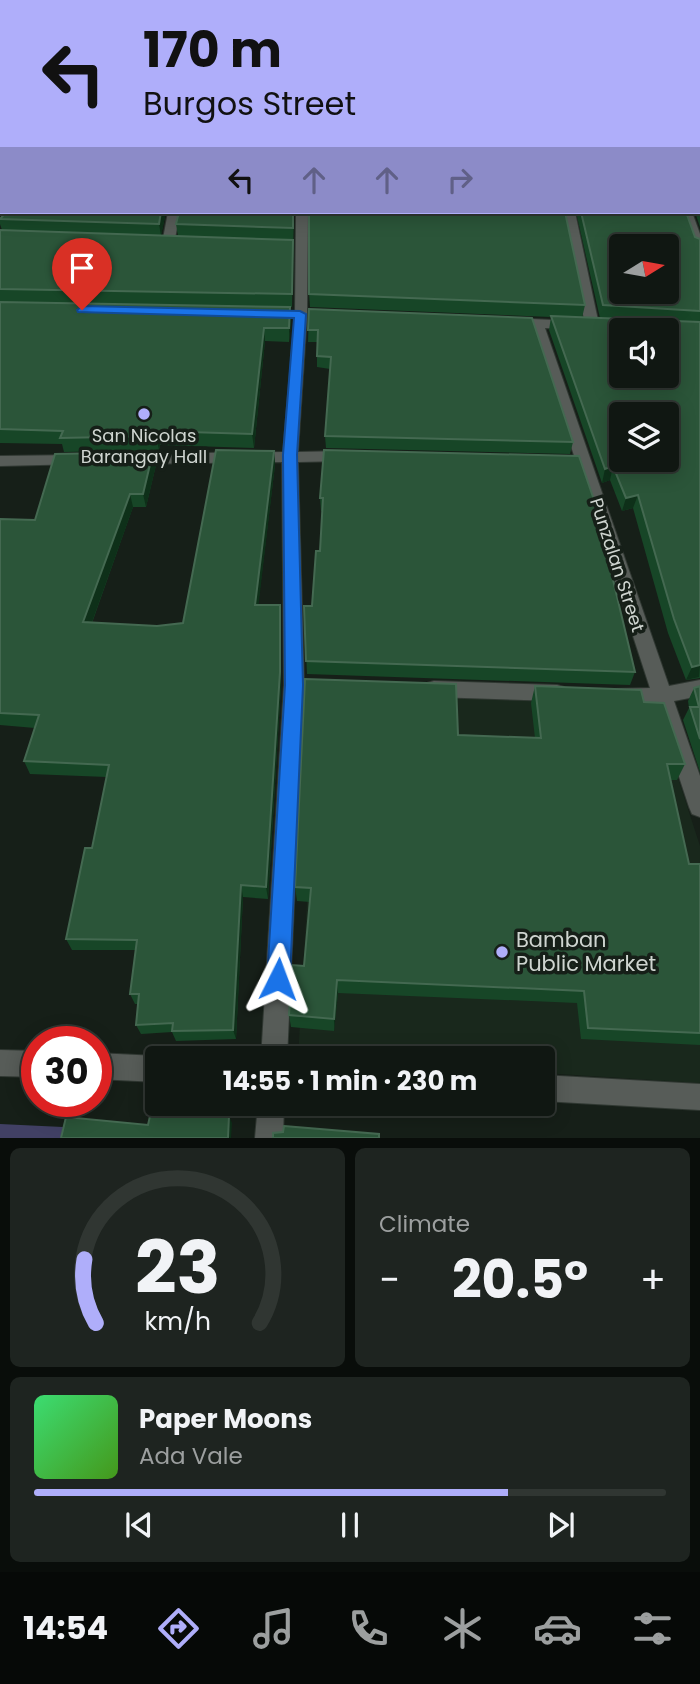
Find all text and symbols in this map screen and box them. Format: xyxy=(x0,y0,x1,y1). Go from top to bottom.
text: 170 m xyxy=(143,16,282,84)
icon: left xyxy=(28,28,119,119)
text: Burgos Street xyxy=(143,81,356,126)
icon: left xyxy=(222,161,260,199)
icon: ahead xyxy=(295,161,333,199)
icon: ahead xyxy=(368,161,406,199)
icon: right xyxy=(441,161,479,199)
north arrow xyxy=(609,234,679,304)
map controls xyxy=(609,234,679,472)
pin xyxy=(52,238,112,310)
icon: arrive xyxy=(63,249,101,287)
button: sound xyxy=(609,318,679,388)
button: layers xyxy=(609,402,679,472)
marker: San Nicolas Barangay Hall xyxy=(136,406,152,422)
place label: San Nicolas Barangay Hall xyxy=(81,423,207,469)
street label: Punzalan Street xyxy=(584,495,651,635)
place label: Bamban Public Market xyxy=(516,925,656,978)
position arrow xyxy=(241,942,315,1016)
marker: Bamban Public Market xyxy=(494,944,510,960)
speed limit sign: 30 xyxy=(21,1026,112,1117)
text: 14:55 · 1 min · 230 m xyxy=(223,1063,477,1099)
text: Climate xyxy=(379,1208,470,1240)
text: 23 xyxy=(135,1218,220,1319)
text: 20.5° xyxy=(452,1243,588,1316)
text: − xyxy=(379,1253,400,1306)
text: + xyxy=(640,1253,666,1306)
text: km/h xyxy=(144,1304,211,1339)
text: Paper Moons xyxy=(139,1401,312,1437)
text: Ada Vale xyxy=(139,1440,243,1472)
icon: previous xyxy=(120,1506,158,1544)
icon: pause xyxy=(331,1506,369,1544)
icon: next xyxy=(542,1506,580,1544)
icon: directions xyxy=(154,1604,203,1653)
icon: music xyxy=(249,1604,298,1653)
icon: phone xyxy=(344,1604,393,1653)
icon: climate xyxy=(438,1604,487,1653)
icon: car xyxy=(533,1604,582,1653)
icon: filters xyxy=(628,1604,677,1653)
text: 14:54 xyxy=(23,1605,108,1650)

